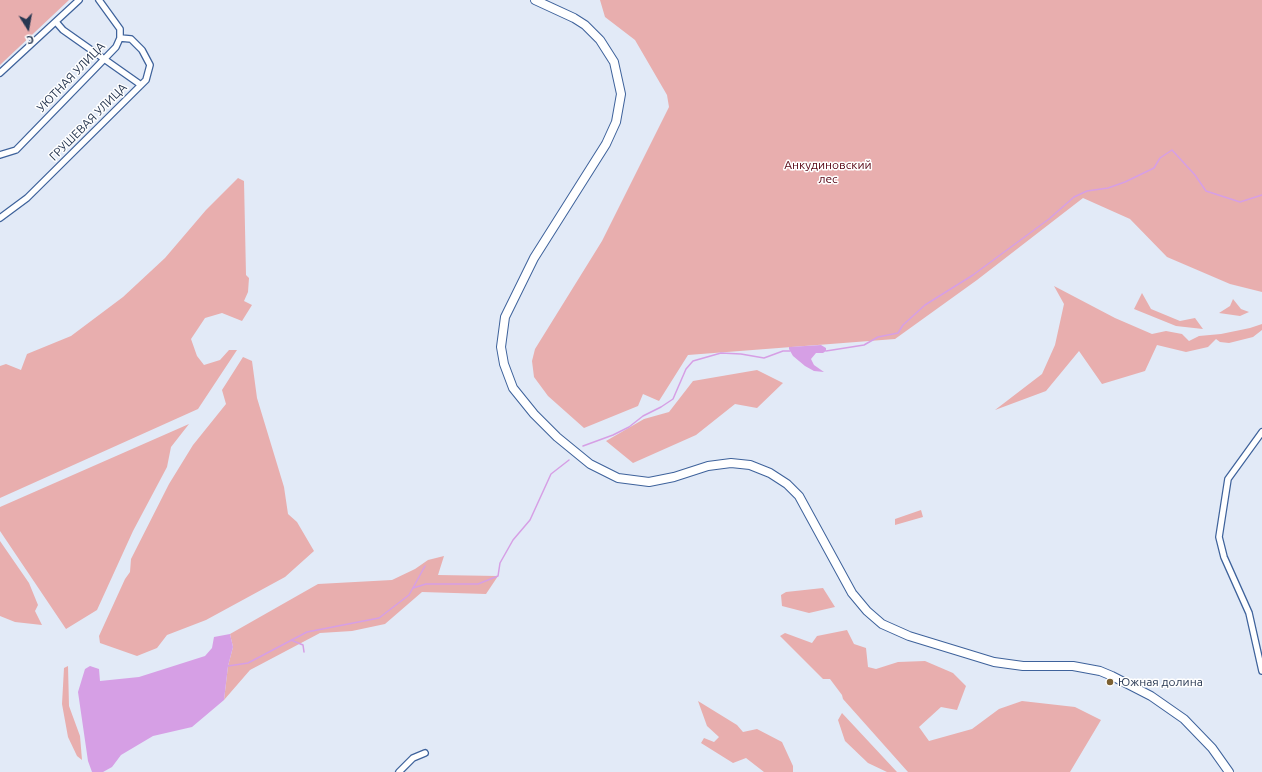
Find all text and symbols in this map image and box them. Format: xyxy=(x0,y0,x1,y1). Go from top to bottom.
north arrow xyxy=(8,8,48,48)
text: С xyxy=(26,33,35,46)
street label: УЮТНАЯ УЛИЦА xyxy=(34,39,108,115)
street label: ГРУШЕВАЯ УЛИЦА xyxy=(46,80,130,164)
park label: Анкудиновский лес xyxy=(784,158,872,186)
place label: Южная долина xyxy=(1118,675,1203,689)
marker: Южная долина xyxy=(1105,677,1115,687)

